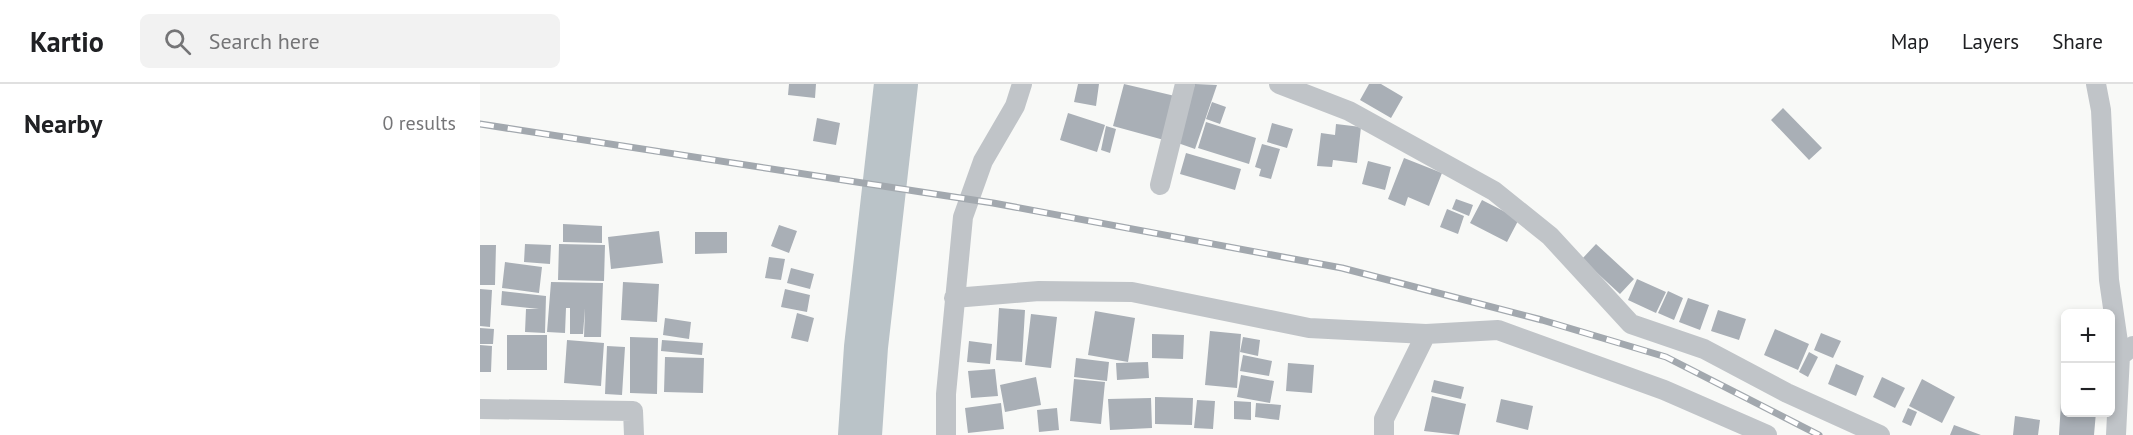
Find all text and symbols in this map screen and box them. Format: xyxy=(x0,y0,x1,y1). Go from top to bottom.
search box xyxy=(140,14,560,68)
text: Kartio xyxy=(30,23,104,60)
icon: search xyxy=(161,25,194,58)
text: Search here xyxy=(209,27,320,55)
text: Map xyxy=(1891,28,1929,55)
text: Layers xyxy=(1962,28,2019,55)
text: Share xyxy=(2052,28,2103,55)
text: Nearby xyxy=(24,107,102,140)
text: 0 results xyxy=(383,110,456,136)
map controls xyxy=(2061,309,2115,417)
button: + xyxy=(2061,309,2115,363)
button: − xyxy=(2061,363,2115,417)

